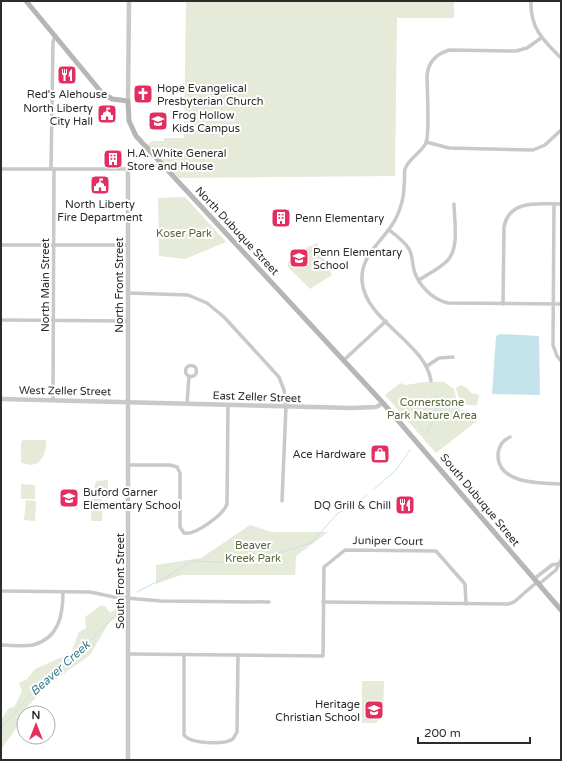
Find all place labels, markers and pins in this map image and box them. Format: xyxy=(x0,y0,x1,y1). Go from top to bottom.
restaurant icon: Red's Alehouse xyxy=(56,64,78,86)
place label: Hope Evangelical Presbyterian Church xyxy=(157,82,264,108)
church icon: Hope Evangelical Presbyterian Church xyxy=(132,83,154,105)
place label: Red's Alehouse xyxy=(27,88,107,101)
place label: North Liberty City Hall xyxy=(23,102,93,128)
public building icon: North Liberty City Hall xyxy=(96,103,118,125)
place label: Frog Hollow Kids Campus xyxy=(172,109,240,135)
school or university icon: Frog Hollow Kids Campus xyxy=(147,110,169,132)
place label: H.A. White General Store and House xyxy=(127,147,226,173)
building icon: H.A. White General Store and House xyxy=(102,148,124,170)
public building icon: North Liberty Fire Department xyxy=(89,174,111,196)
place label: North Liberty Fire Department xyxy=(57,198,143,224)
building icon: Penn Elementary xyxy=(270,207,292,229)
place label: Penn Elementary xyxy=(295,212,384,225)
place label: Penn Elementary School xyxy=(313,246,402,272)
school or university icon: Penn Elementary School xyxy=(288,247,310,269)
shop icon: Ace Hardware xyxy=(369,443,391,465)
place label: Ace Hardware xyxy=(292,448,366,461)
place label: Buford Garner Elementary School xyxy=(83,486,181,512)
school or university icon: Buford Garner Elementary School xyxy=(58,487,80,509)
restaurant icon: DQ Grill & Chill xyxy=(394,494,416,516)
place label: DQ Grill & Chill xyxy=(314,499,391,512)
place label: Heritage Christian School xyxy=(275,698,360,724)
school or university icon: Heritage Christian School xyxy=(363,699,385,721)

